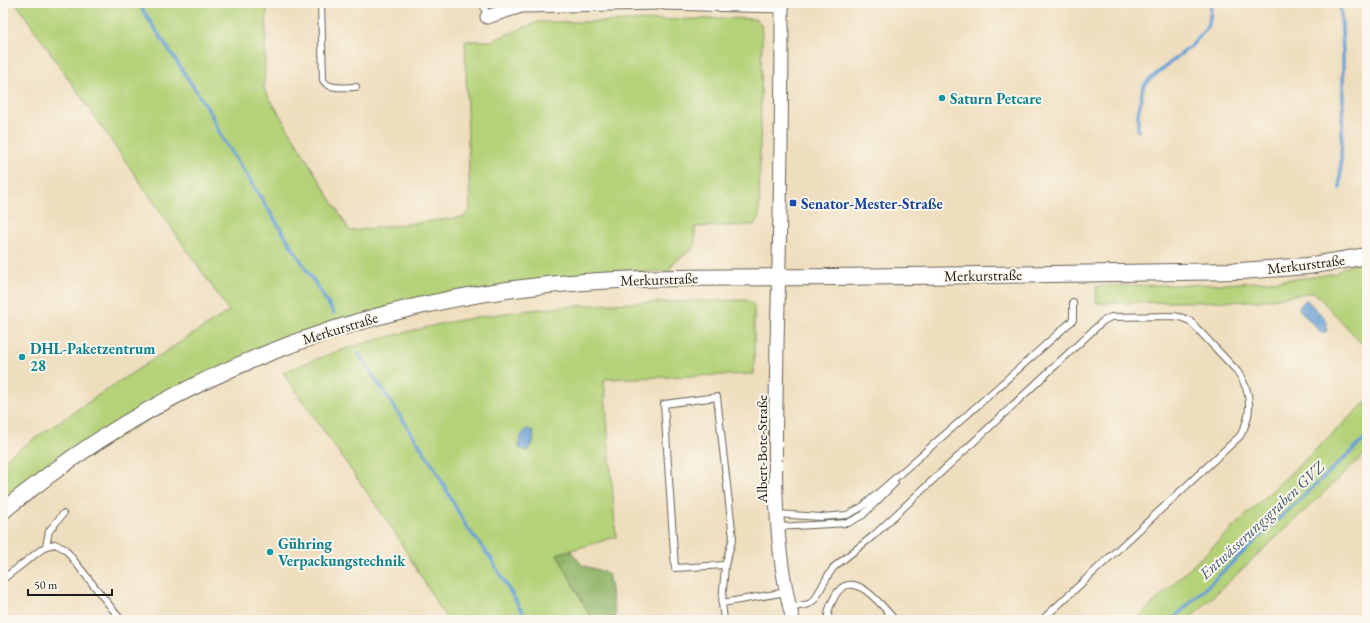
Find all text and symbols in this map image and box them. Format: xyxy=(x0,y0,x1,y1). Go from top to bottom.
place label: Saturn Petcare xyxy=(950,89,1041,108)
marker: Saturn Petcare xyxy=(937,93,947,103)
place label: Senator-Mester-Straße xyxy=(801,194,943,213)
marker: Senator-Mester-Straße xyxy=(788,198,798,208)
street label: Merkurstraße xyxy=(1266,250,1346,278)
street label: Merkurstraße xyxy=(944,265,1022,285)
street label: Merkurstraße xyxy=(620,268,698,290)
street label: Merkurstraße xyxy=(300,307,380,348)
place label: DHL-Paketzentrum 28 xyxy=(30,339,155,375)
marker: DHL-Paketzentrum 28 xyxy=(17,352,27,362)
street label: Albert-Bote-Straße xyxy=(752,395,771,504)
water label: Entwässerungsgraben GVZ xyxy=(1194,456,1330,584)
place label: Gühring Verpackungstechnik xyxy=(278,534,406,570)
marker: Gühring Verpackungstechnik xyxy=(265,547,275,557)
scale bar xyxy=(28,571,112,597)
text: 50 m xyxy=(34,577,58,593)

